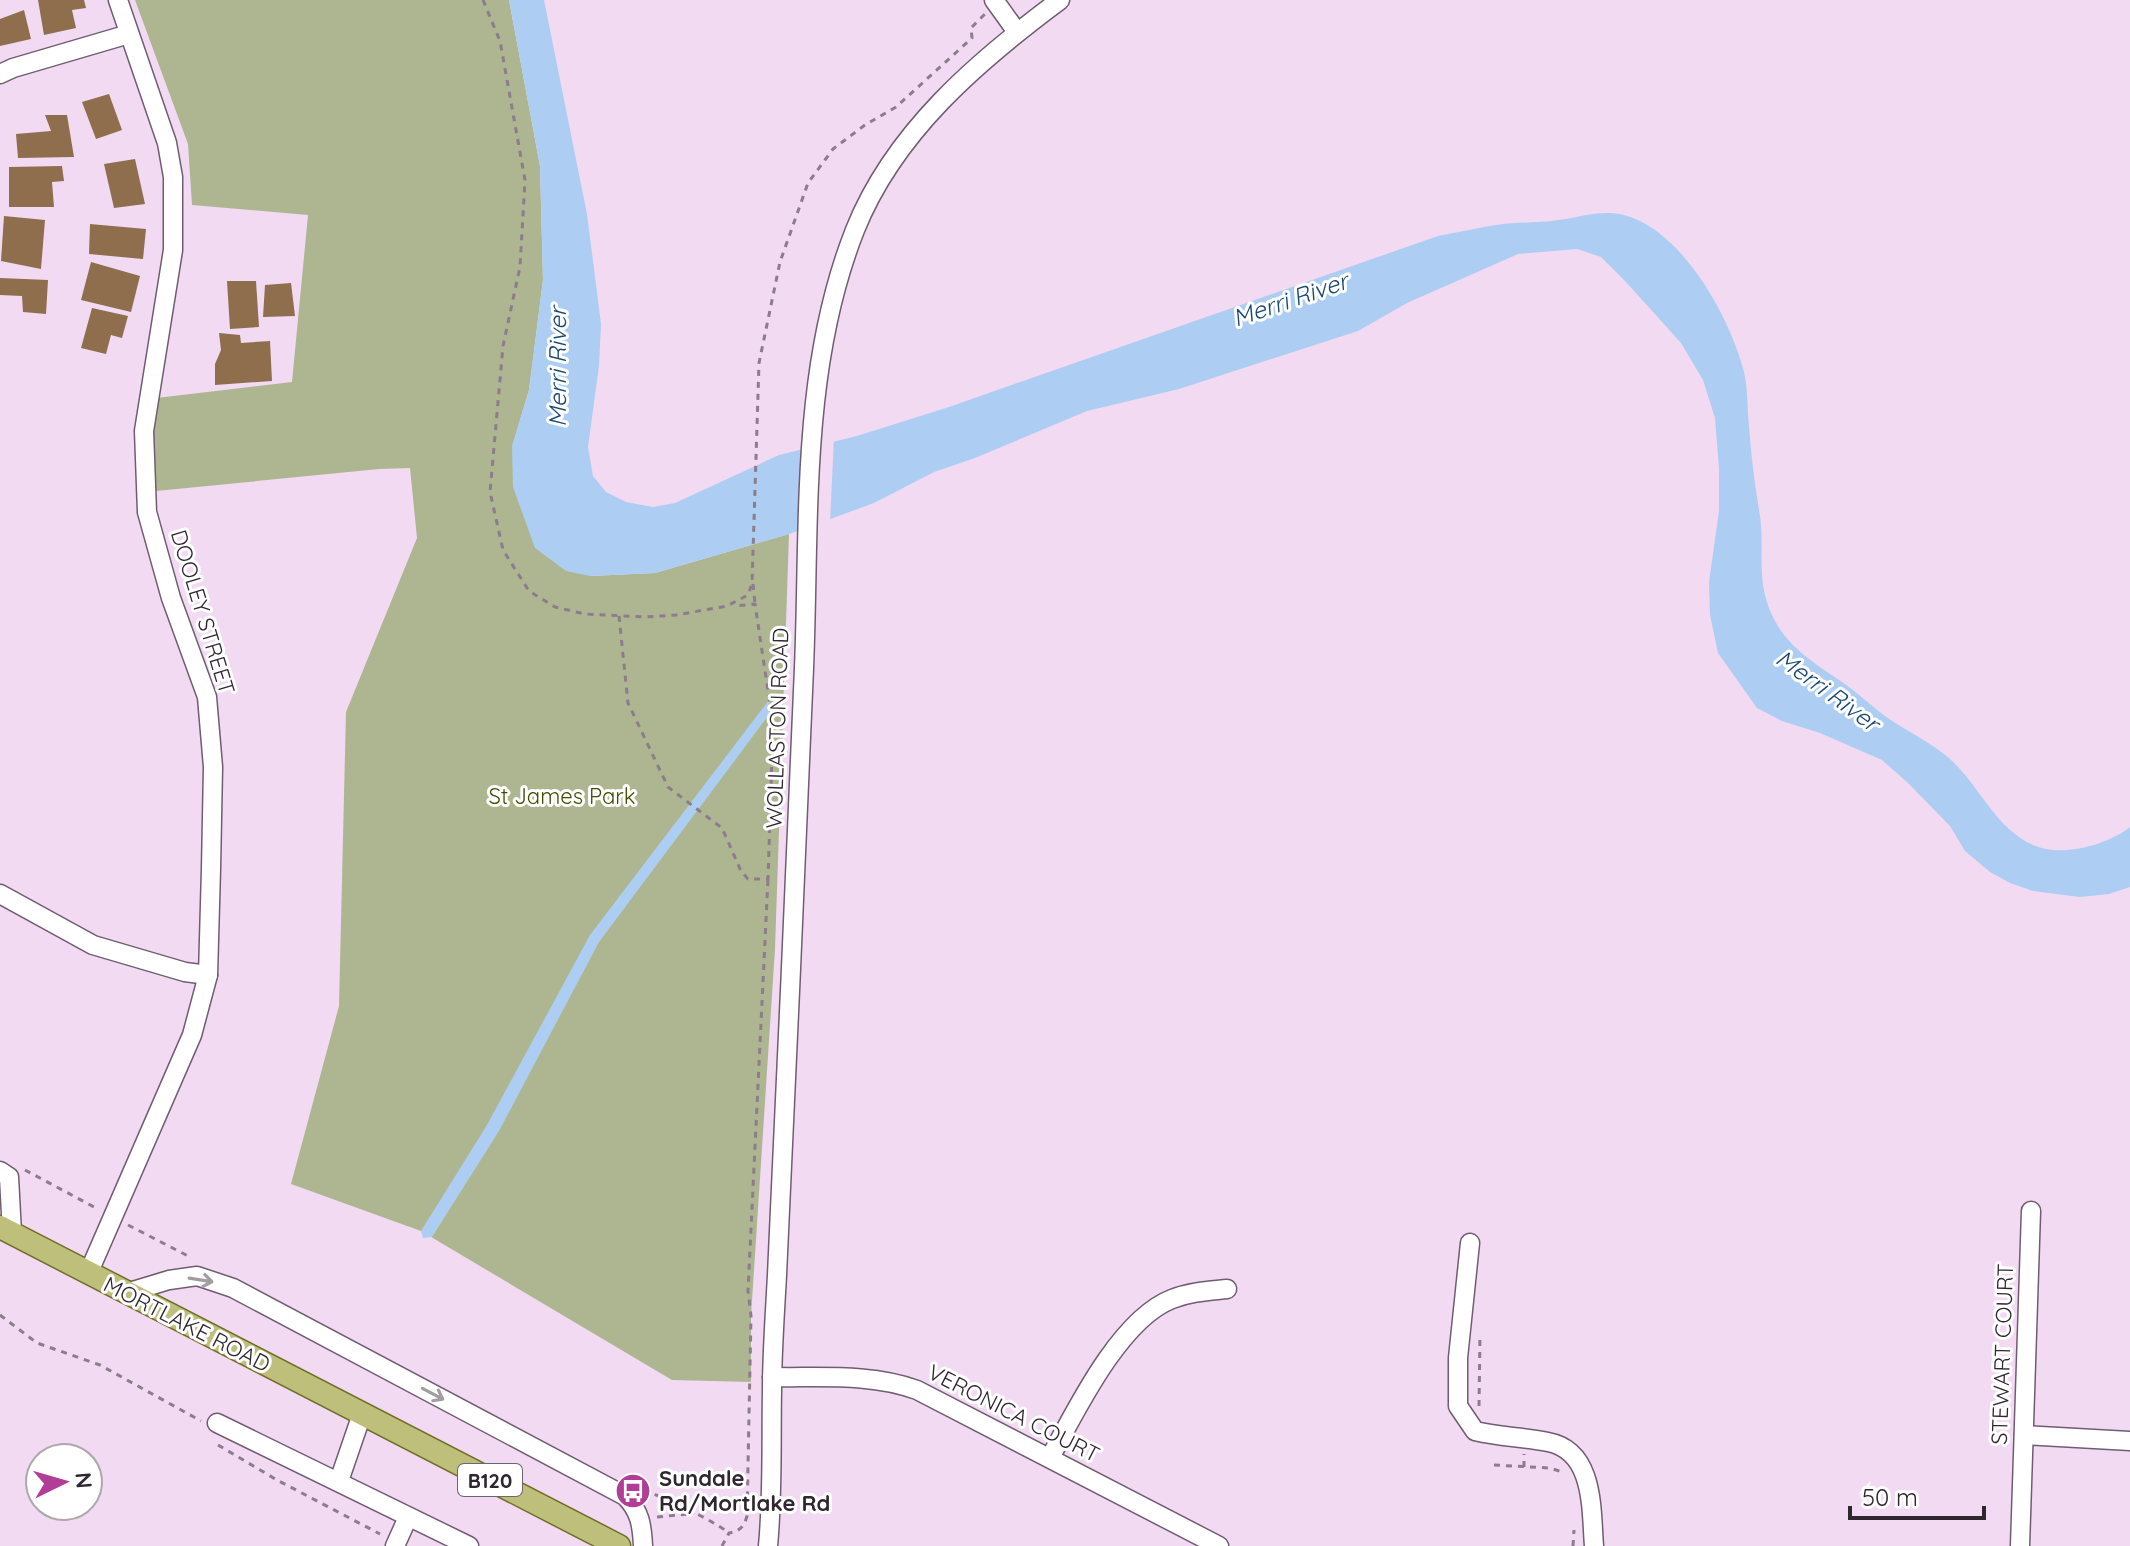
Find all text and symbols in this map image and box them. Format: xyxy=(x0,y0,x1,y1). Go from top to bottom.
water label: Merri River xyxy=(1228,264,1354,333)
water label: Merri River xyxy=(542,304,572,427)
street label: DOOLEY STREET xyxy=(165,526,241,698)
street label: WOLLASTON ROAD xyxy=(760,627,794,829)
water label: Merri River xyxy=(1771,643,1888,739)
park label: St James Park xyxy=(488,782,636,810)
street label: STEWART COURT xyxy=(1985,1263,2019,1445)
street label: MORTLAKE ROAD xyxy=(99,1270,275,1378)
one-way arrow xyxy=(188,1273,214,1288)
street label: VERONICA COURT xyxy=(923,1358,1105,1468)
one-way arrow xyxy=(421,1386,445,1402)
north arrow xyxy=(24,1442,104,1522)
road number: B120 xyxy=(458,1464,522,1496)
place label: Sundale Rd/Mortlake Rd xyxy=(659,1464,830,1517)
scale bar xyxy=(1850,1470,1984,1520)
text: N xyxy=(69,1471,99,1490)
bus stop icon: Sundale Rd/Mortlake Rd xyxy=(614,1472,652,1510)
text: 50 m xyxy=(1862,1482,1918,1512)

